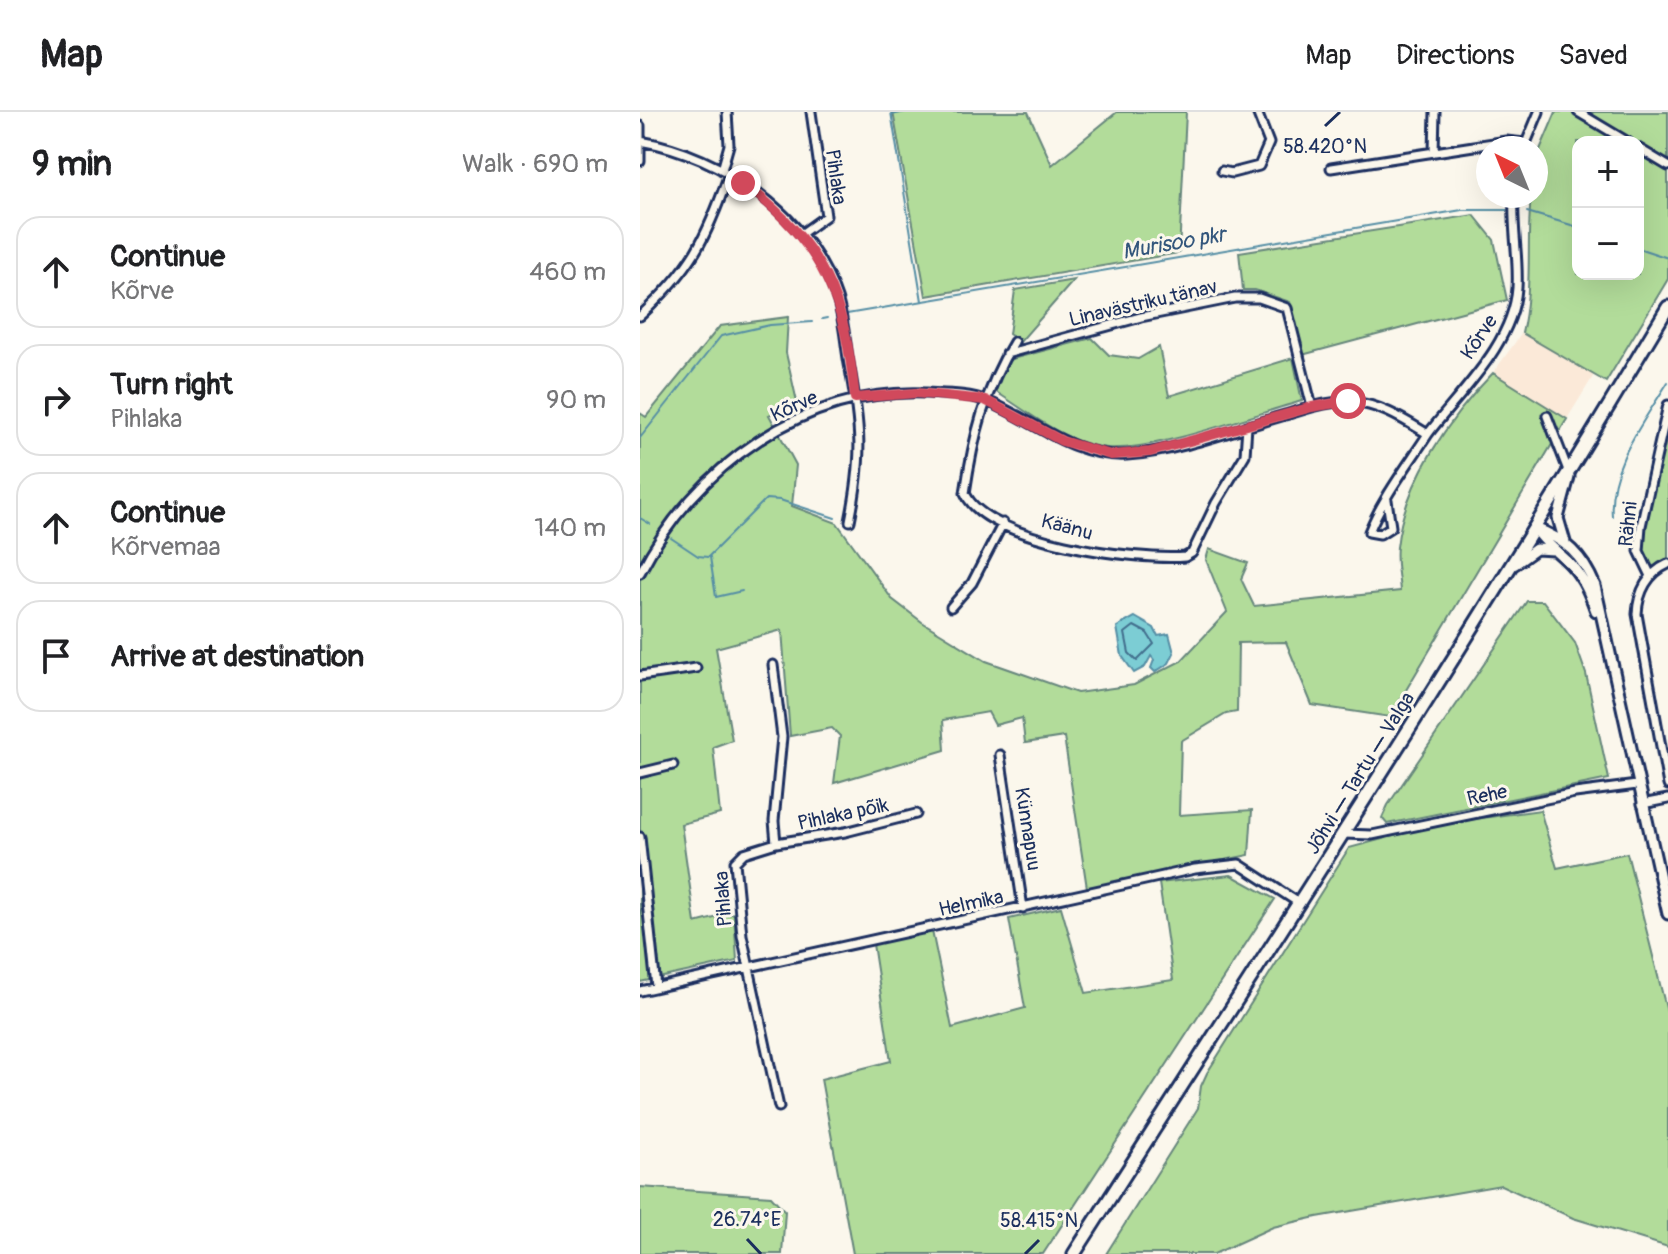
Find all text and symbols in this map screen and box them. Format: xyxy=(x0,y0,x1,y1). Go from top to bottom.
text: Map xyxy=(40,31,103,79)
text: Map xyxy=(1305,38,1352,73)
text: Directions xyxy=(1396,38,1515,73)
text: Saved xyxy=(1559,38,1628,73)
text: 58.420°N xyxy=(1283,134,1367,159)
north arrow xyxy=(1476,136,1548,208)
map controls xyxy=(1572,136,1644,280)
button: + xyxy=(1572,136,1644,208)
text: 9 min xyxy=(32,143,112,186)
text: Walk · 690 m xyxy=(462,148,608,180)
street label: Pihlaka xyxy=(820,148,852,206)
route end xyxy=(725,165,761,201)
button: − xyxy=(1572,208,1644,280)
water label: Murisoo pkr xyxy=(1120,220,1231,266)
text: Continue xyxy=(110,238,225,275)
icon: ahead xyxy=(34,250,78,294)
text: 460 m xyxy=(529,256,606,288)
street label: Linavästriku tänav xyxy=(1066,274,1220,332)
text: Kõrve xyxy=(110,275,174,307)
street label: Kõrve xyxy=(1455,310,1503,364)
text: Turn right xyxy=(110,366,233,403)
icon: right xyxy=(34,378,78,422)
route start xyxy=(1330,383,1366,419)
text: 90 m xyxy=(546,384,606,416)
street label: Kõrve xyxy=(767,385,822,427)
text: Pihlaka xyxy=(110,403,182,435)
text: Continue xyxy=(110,494,225,531)
street label: Rähni xyxy=(1613,500,1643,548)
icon: ahead xyxy=(34,506,78,550)
street label: Käänu xyxy=(1038,508,1096,546)
text: 140 m xyxy=(534,512,606,544)
text: Kõrvemaa xyxy=(110,531,221,563)
icon: arrive xyxy=(34,634,78,678)
text: Arrive at destination xyxy=(110,638,364,675)
street label: Jõhvi — Tartu — Valga xyxy=(1300,687,1420,859)
street label: Rehe xyxy=(1465,779,1510,811)
street label: Künnapuu xyxy=(1009,786,1047,872)
street label: Pihlaka põik xyxy=(795,792,891,836)
street label: Pihlaka xyxy=(709,870,737,928)
street label: Helmika xyxy=(936,884,1006,922)
text: 26.74°E xyxy=(713,1207,781,1232)
text: 58.415°N xyxy=(1000,1208,1078,1233)

